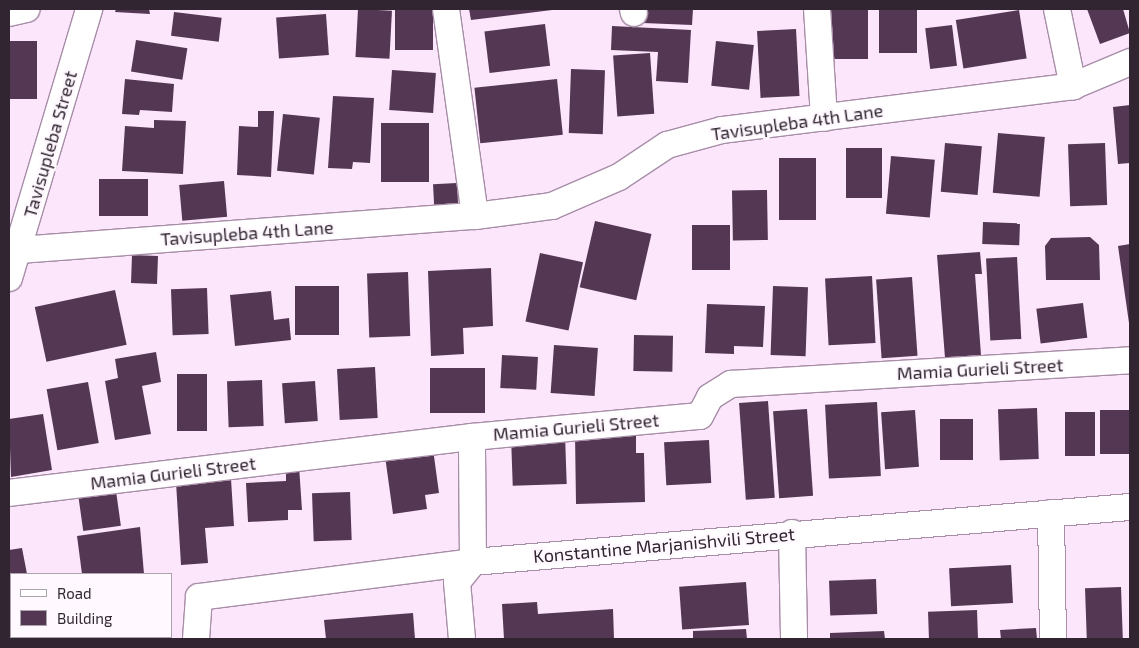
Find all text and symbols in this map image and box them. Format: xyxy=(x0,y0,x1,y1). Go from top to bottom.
street label: Tavisupleba Street xyxy=(19,68,81,220)
street label: Tavisupleba 4th Lane xyxy=(710,99,884,145)
street label: Tavisupleba 4th Lane xyxy=(160,216,334,250)
street label: Mamia Gurieli Street xyxy=(896,354,1064,384)
street label: Mamia Gurieli Street xyxy=(492,409,660,445)
street label: Mamia Gurieli Street xyxy=(89,452,257,494)
street label: Konstantine Marjanishvili Street xyxy=(532,523,796,567)
legend xyxy=(10,573,172,638)
text: Road xyxy=(57,584,92,602)
text: Building xyxy=(57,609,112,627)

